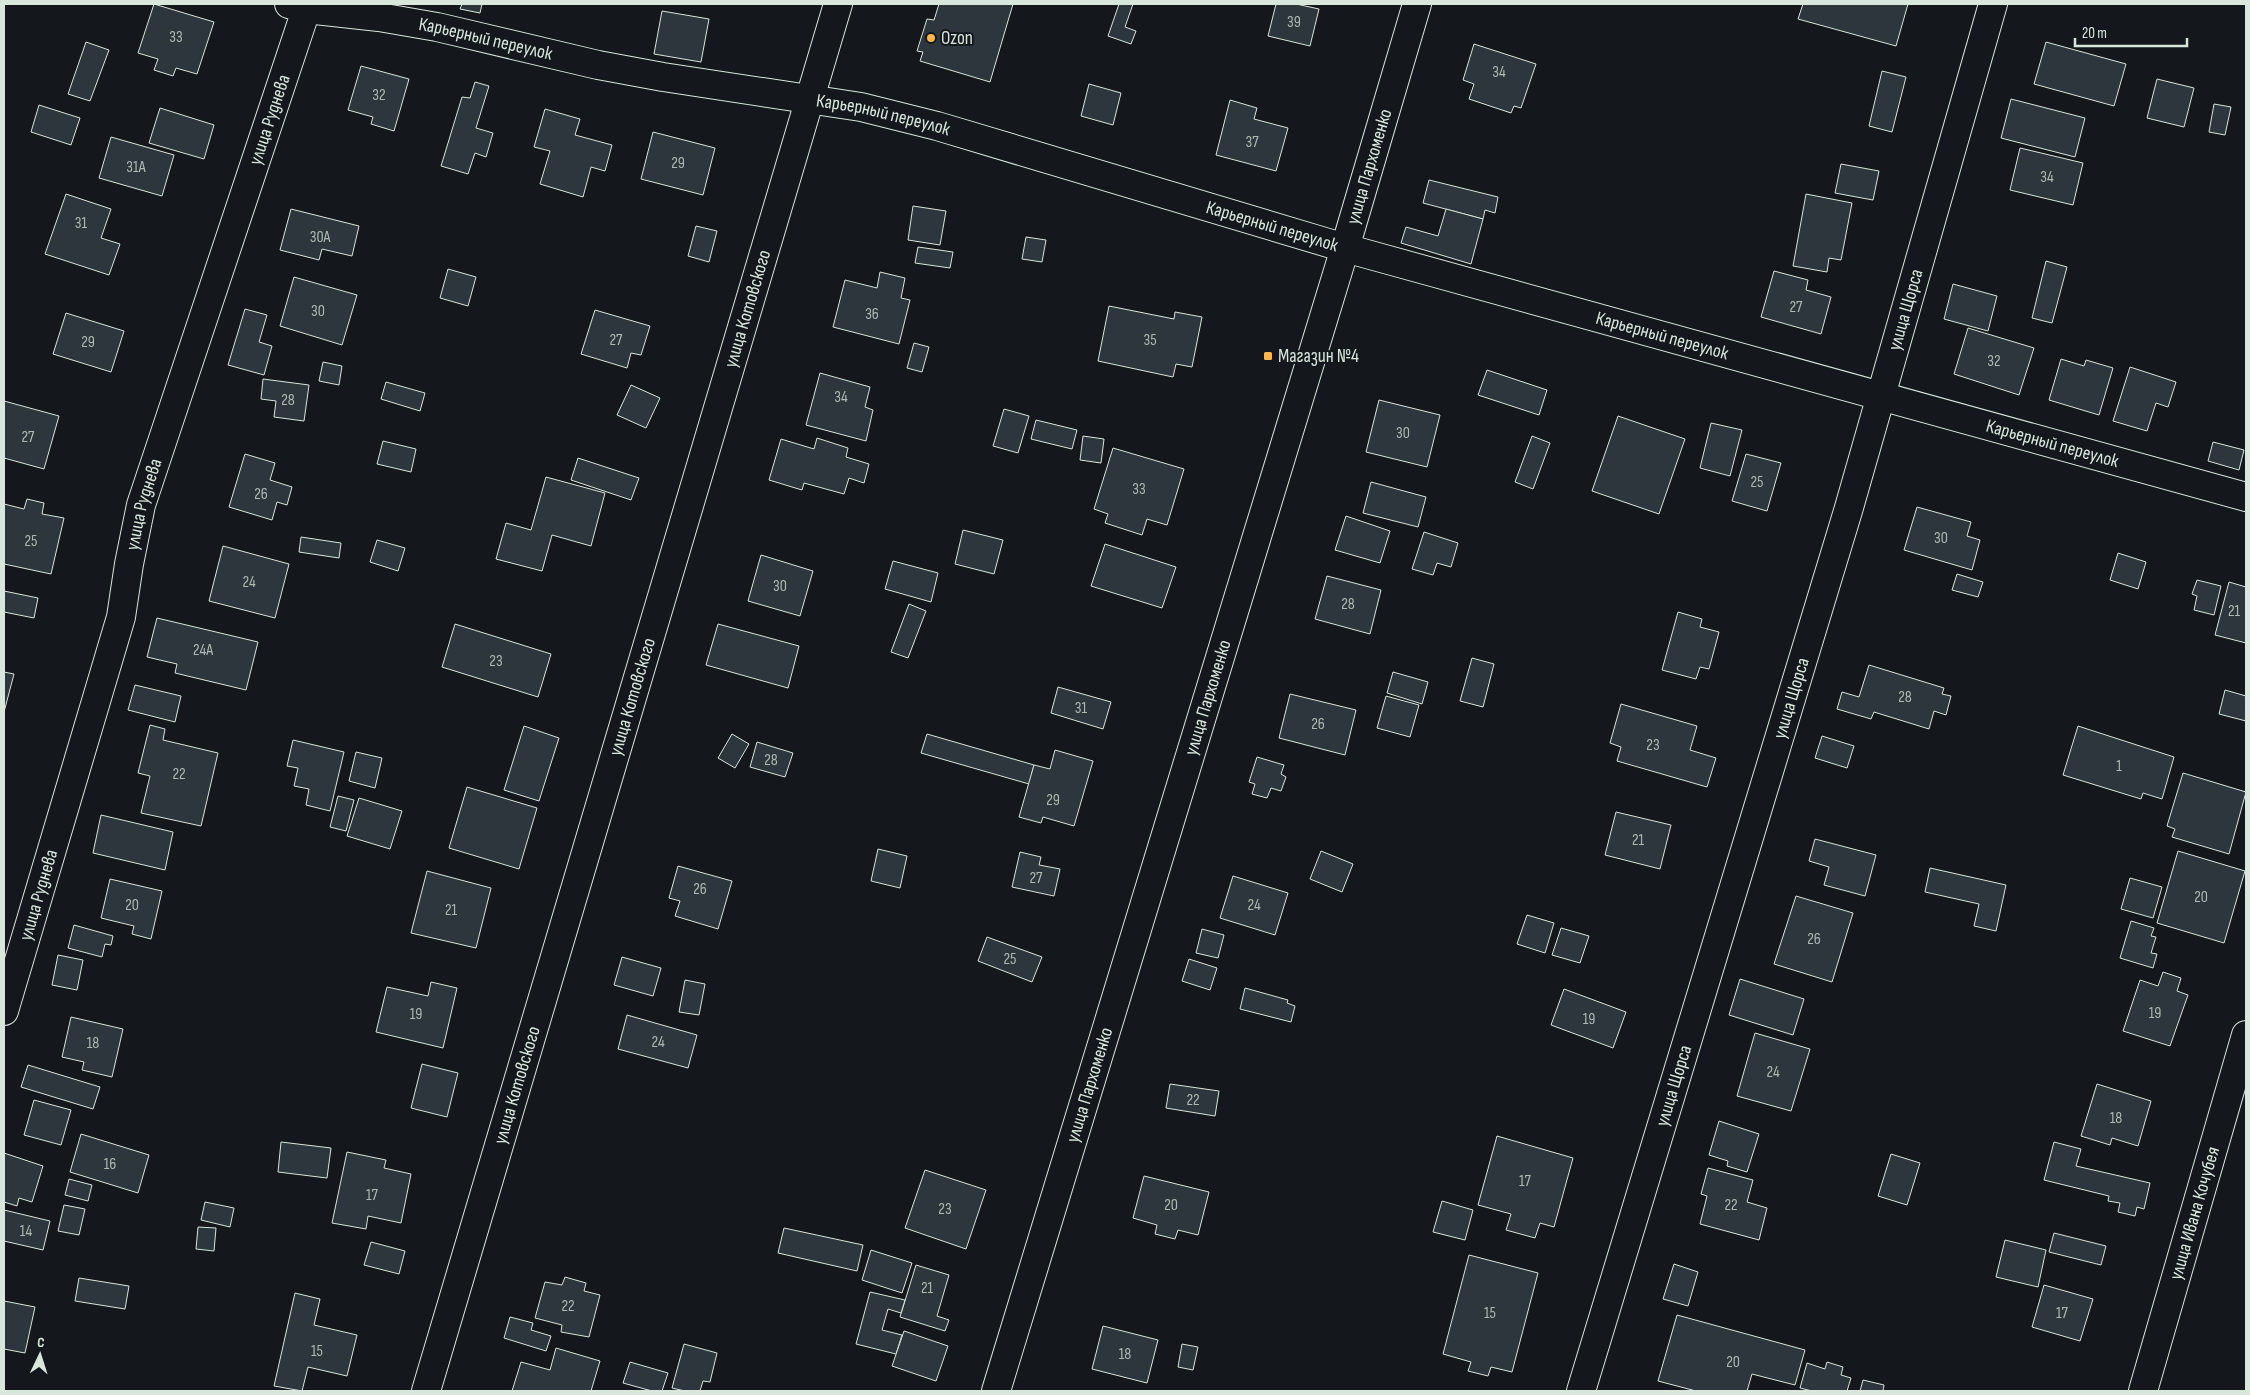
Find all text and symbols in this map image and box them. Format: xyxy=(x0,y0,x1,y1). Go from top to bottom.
street label: Карьерный переулок xyxy=(417,13,556,66)
house number: 39 xyxy=(1287,13,1301,32)
scale bar xyxy=(2075,15,2188,47)
text: 20 m xyxy=(2082,24,2107,43)
place label: Ozon xyxy=(941,27,973,50)
house number: 33 xyxy=(169,28,183,47)
marker: Ozon xyxy=(925,32,937,44)
house number: 34 xyxy=(1492,63,1506,82)
street label: улица Руднева xyxy=(244,71,295,168)
house number: 32 xyxy=(372,86,386,105)
street label: Карьерный переулок xyxy=(815,89,954,141)
street label: улица Пархоменко xyxy=(1341,106,1397,227)
house number: 37 xyxy=(1245,133,1259,152)
house number: 29 xyxy=(671,154,685,173)
house number: 31А xyxy=(126,158,146,177)
house number: 34 xyxy=(2040,168,2054,187)
street label: Карьерный переулок xyxy=(1203,196,1342,257)
house number: 31 xyxy=(75,214,88,233)
house number: 30А xyxy=(310,228,330,247)
street label: улица Котовского xyxy=(719,247,776,370)
street label: улица Щорса xyxy=(1883,266,1928,353)
house number: 27 xyxy=(1789,298,1803,317)
house number: 30 xyxy=(311,302,325,321)
house number: 36 xyxy=(865,305,879,324)
street label: Карьерный переулок xyxy=(1593,306,1732,365)
house number: 27 xyxy=(609,331,623,350)
house number: 35 xyxy=(1143,331,1157,350)
house number: 29 xyxy=(81,333,95,352)
place label: Магазин №4 xyxy=(1278,345,1359,368)
marker: Магазин №4 xyxy=(1262,350,1274,362)
house number: 32 xyxy=(1987,352,2001,371)
house number: 34 xyxy=(834,388,848,407)
house number: 28 xyxy=(281,391,295,410)
street label: Карьерный переулок xyxy=(1984,414,2122,473)
house number: 30 xyxy=(1396,424,1410,443)
house number: 27 xyxy=(21,428,35,447)
street label: улица Руднева xyxy=(121,456,167,552)
house number: 25 xyxy=(1750,473,1764,492)
house number: 33 xyxy=(1132,480,1146,499)
house number: 26 xyxy=(254,485,268,504)
house number: 30 xyxy=(1934,529,1948,548)
house number: 25 xyxy=(24,532,38,551)
house number: 24 xyxy=(242,573,256,592)
house number: 30 xyxy=(773,577,787,596)
house number: 28 xyxy=(1341,595,1355,614)
house number: 21 xyxy=(2228,602,2241,621)
street label: улица Котовского xyxy=(604,635,661,759)
street label: улица Пархоменко xyxy=(1179,637,1236,758)
house number: 24А xyxy=(193,641,213,660)
house number: 23 xyxy=(489,652,503,671)
street label: улица Щорса xyxy=(1768,655,1814,742)
house number: 28 xyxy=(1898,688,1912,707)
house number: 31 xyxy=(1075,699,1088,718)
house number: 26 xyxy=(1311,715,1325,734)
house number: 23 xyxy=(1646,736,1660,755)
house number: 28 xyxy=(764,751,778,770)
house number: 1 xyxy=(2116,757,2122,776)
house number: 22 xyxy=(172,765,186,784)
house number: 29 xyxy=(1046,791,1060,810)
house number: 21 xyxy=(1632,831,1645,850)
street label: улица Руднева xyxy=(14,847,63,943)
house number: 27 xyxy=(1029,869,1043,888)
house number: 26 xyxy=(693,880,707,899)
house number: 20 xyxy=(2194,888,2208,907)
house number: 20 xyxy=(125,896,139,915)
house number: 24 xyxy=(1247,896,1261,915)
house number: 21 xyxy=(445,901,458,920)
house number: 26 xyxy=(1807,930,1821,949)
house number: 25 xyxy=(1003,950,1017,969)
house number: 19 xyxy=(2149,1004,2161,1023)
house number: 19 xyxy=(410,1005,422,1024)
house number: 19 xyxy=(1583,1010,1595,1029)
street label: улица Котовского xyxy=(488,1024,545,1147)
street label: улица Пархоменко xyxy=(1061,1025,1118,1145)
house number: 24 xyxy=(651,1033,665,1052)
house number: 18 xyxy=(87,1034,99,1053)
street label: улица Щорса xyxy=(1650,1042,1697,1129)
house number: 24 xyxy=(1766,1063,1780,1082)
house number: 22 xyxy=(1186,1091,1200,1110)
house number: 18 xyxy=(2110,1109,2122,1128)
street label: улица Ивана Кочубея xyxy=(2164,1144,2225,1283)
house number: 16 xyxy=(104,1155,116,1174)
house number: 17 xyxy=(1519,1172,1532,1191)
house number: 17 xyxy=(366,1186,379,1205)
house number: 20 xyxy=(1164,1196,1178,1215)
house number: 22 xyxy=(1724,1196,1738,1215)
house number: 23 xyxy=(938,1200,952,1219)
house number: 14 xyxy=(20,1222,32,1241)
house number: 21 xyxy=(921,1279,934,1298)
house number: 22 xyxy=(561,1297,575,1316)
house number: 15 xyxy=(1484,1304,1496,1323)
house number: 17 xyxy=(2056,1304,2069,1323)
north arrow xyxy=(15,1330,65,1380)
text: С xyxy=(37,1334,45,1351)
house number: 15 xyxy=(311,1342,323,1361)
house number: 18 xyxy=(1119,1345,1131,1364)
house number: 20 xyxy=(1726,1353,1740,1372)

